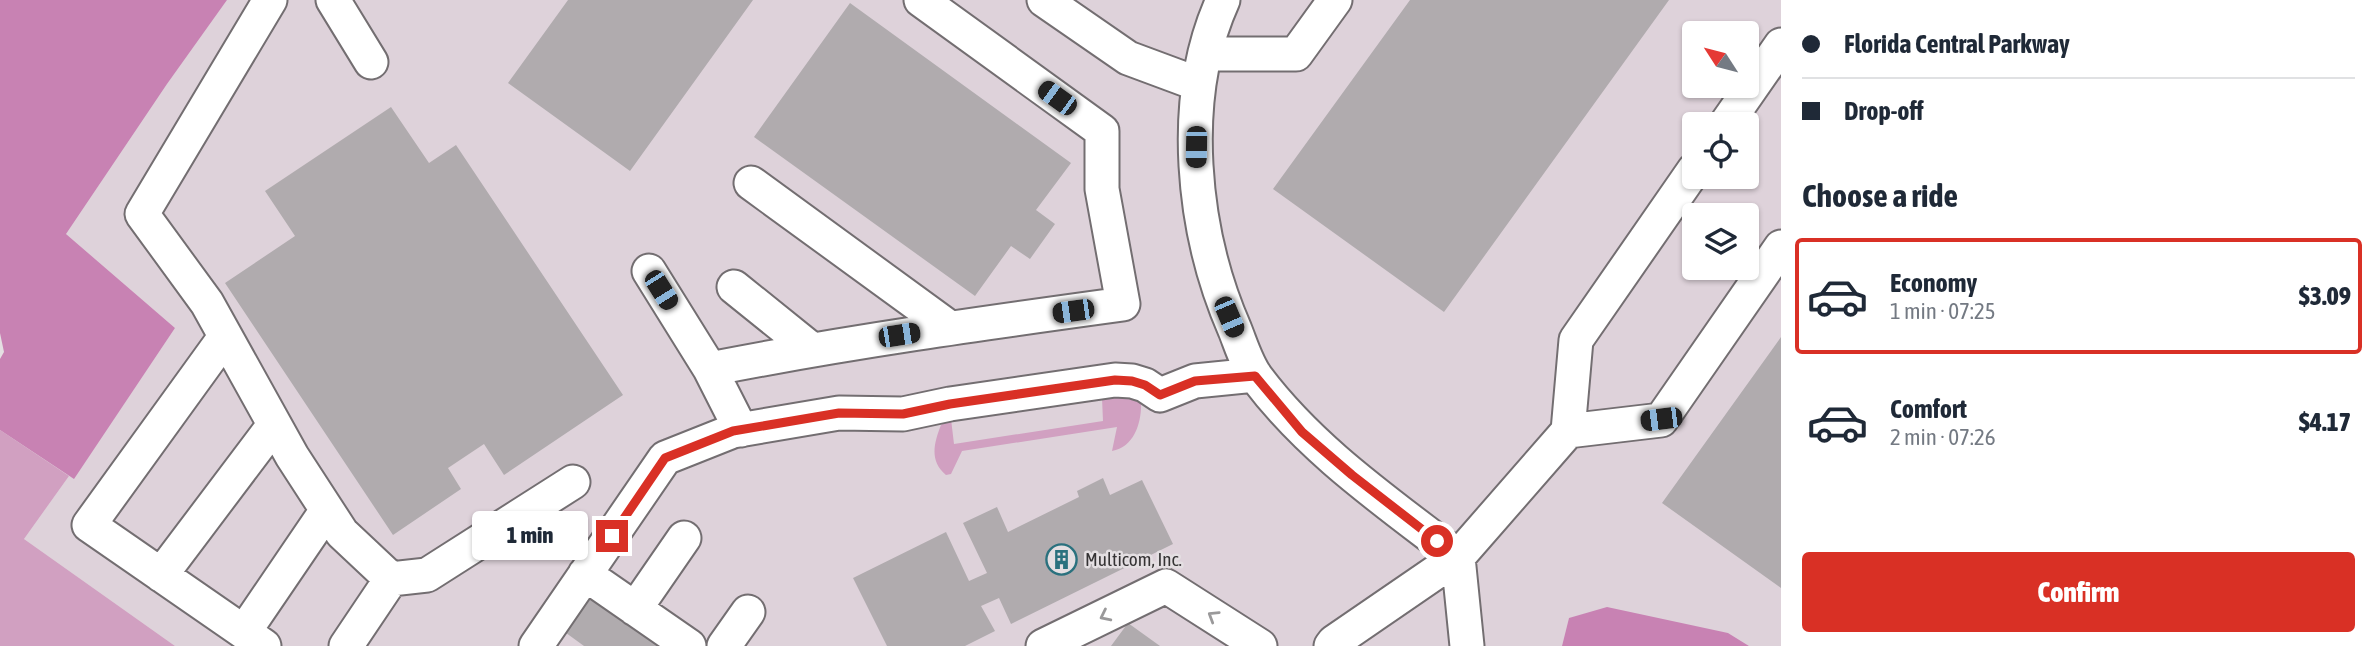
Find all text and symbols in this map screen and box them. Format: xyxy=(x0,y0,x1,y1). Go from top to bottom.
north arrow xyxy=(1682,21,1759,98)
map controls xyxy=(1682,21,1759,280)
text: Florida Central Parkway xyxy=(1844,29,2070,59)
car xyxy=(1034,77,1081,119)
text: Drop-off xyxy=(1844,96,1924,126)
button: locate xyxy=(1682,112,1759,189)
car xyxy=(1186,126,1207,168)
text: Choose a ride xyxy=(1802,177,1958,214)
button: layers xyxy=(1682,203,1759,280)
icon: car xyxy=(1806,265,1869,328)
car xyxy=(641,267,682,313)
text: Economy xyxy=(1890,268,1977,298)
text: $3.09 xyxy=(2299,281,2351,311)
car xyxy=(1212,294,1247,340)
car xyxy=(1051,298,1096,324)
text: 1 min · 07:25 xyxy=(1890,298,1996,324)
car xyxy=(877,321,922,349)
icon: car xyxy=(1806,391,1869,454)
text: Comfort xyxy=(1890,394,1967,424)
car xyxy=(1639,406,1684,432)
text: $4.17 xyxy=(2299,407,2351,437)
text: 2 min · 07:26 xyxy=(1890,424,1996,450)
callout: 1 min xyxy=(472,512,588,560)
route end xyxy=(596,520,628,552)
text: 1 min xyxy=(507,522,553,548)
route start xyxy=(1421,525,1453,557)
building icon: Multicom, Inc. xyxy=(1045,542,1079,576)
place label: Multicom, Inc. xyxy=(1085,548,1182,570)
button: Confirm xyxy=(1802,552,2355,632)
one-way arrow xyxy=(1100,608,1112,622)
one-way arrow xyxy=(1208,612,1221,624)

